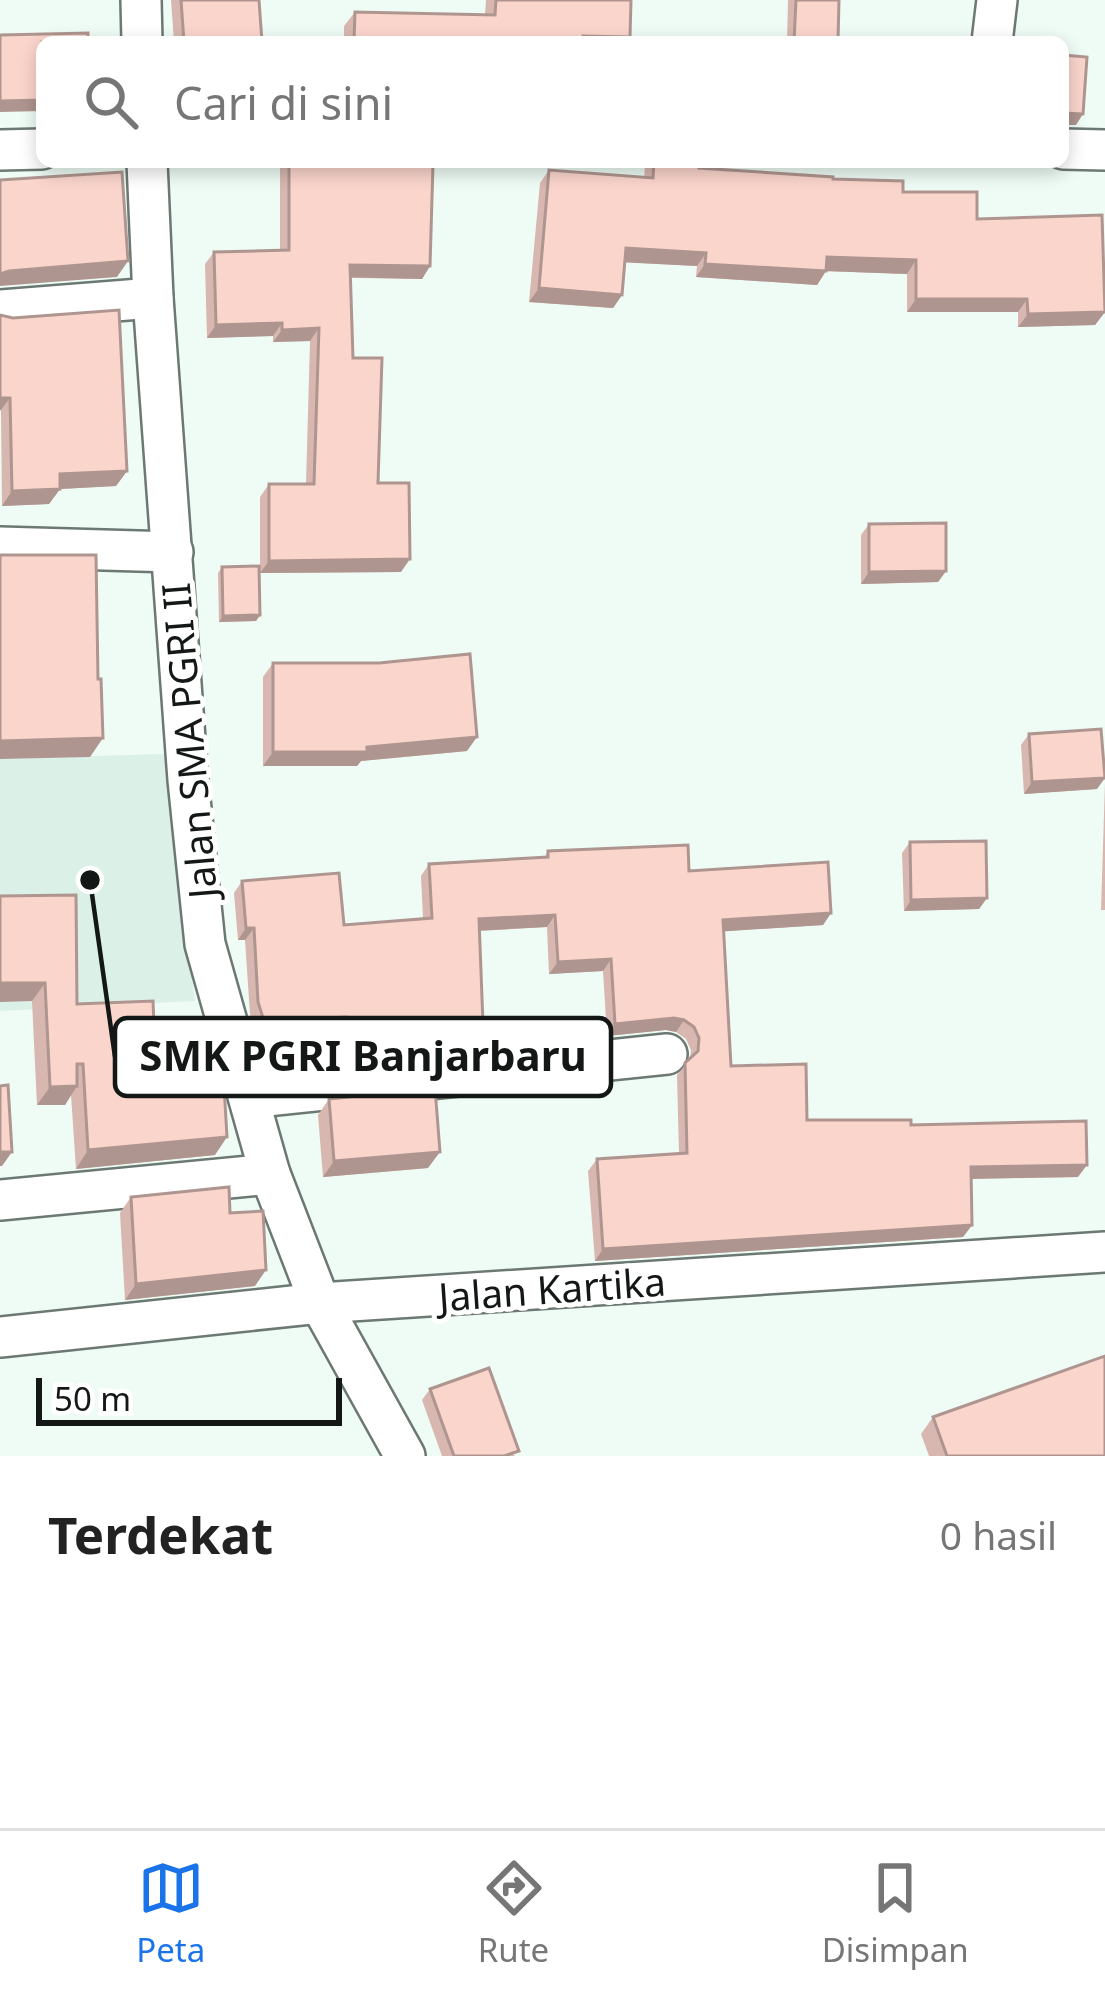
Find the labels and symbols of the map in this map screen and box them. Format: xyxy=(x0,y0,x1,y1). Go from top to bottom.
street label: Jalan SMA PGRI II xyxy=(148,581,229,905)
callout: SMK PGRI Banjarbaru xyxy=(115,1018,611,1096)
text: SMK PGRI Banjarbaru xyxy=(139,1026,587,1083)
street label: Jalan Kartika xyxy=(433,1254,667,1323)
scale bar xyxy=(36,1372,342,1425)

